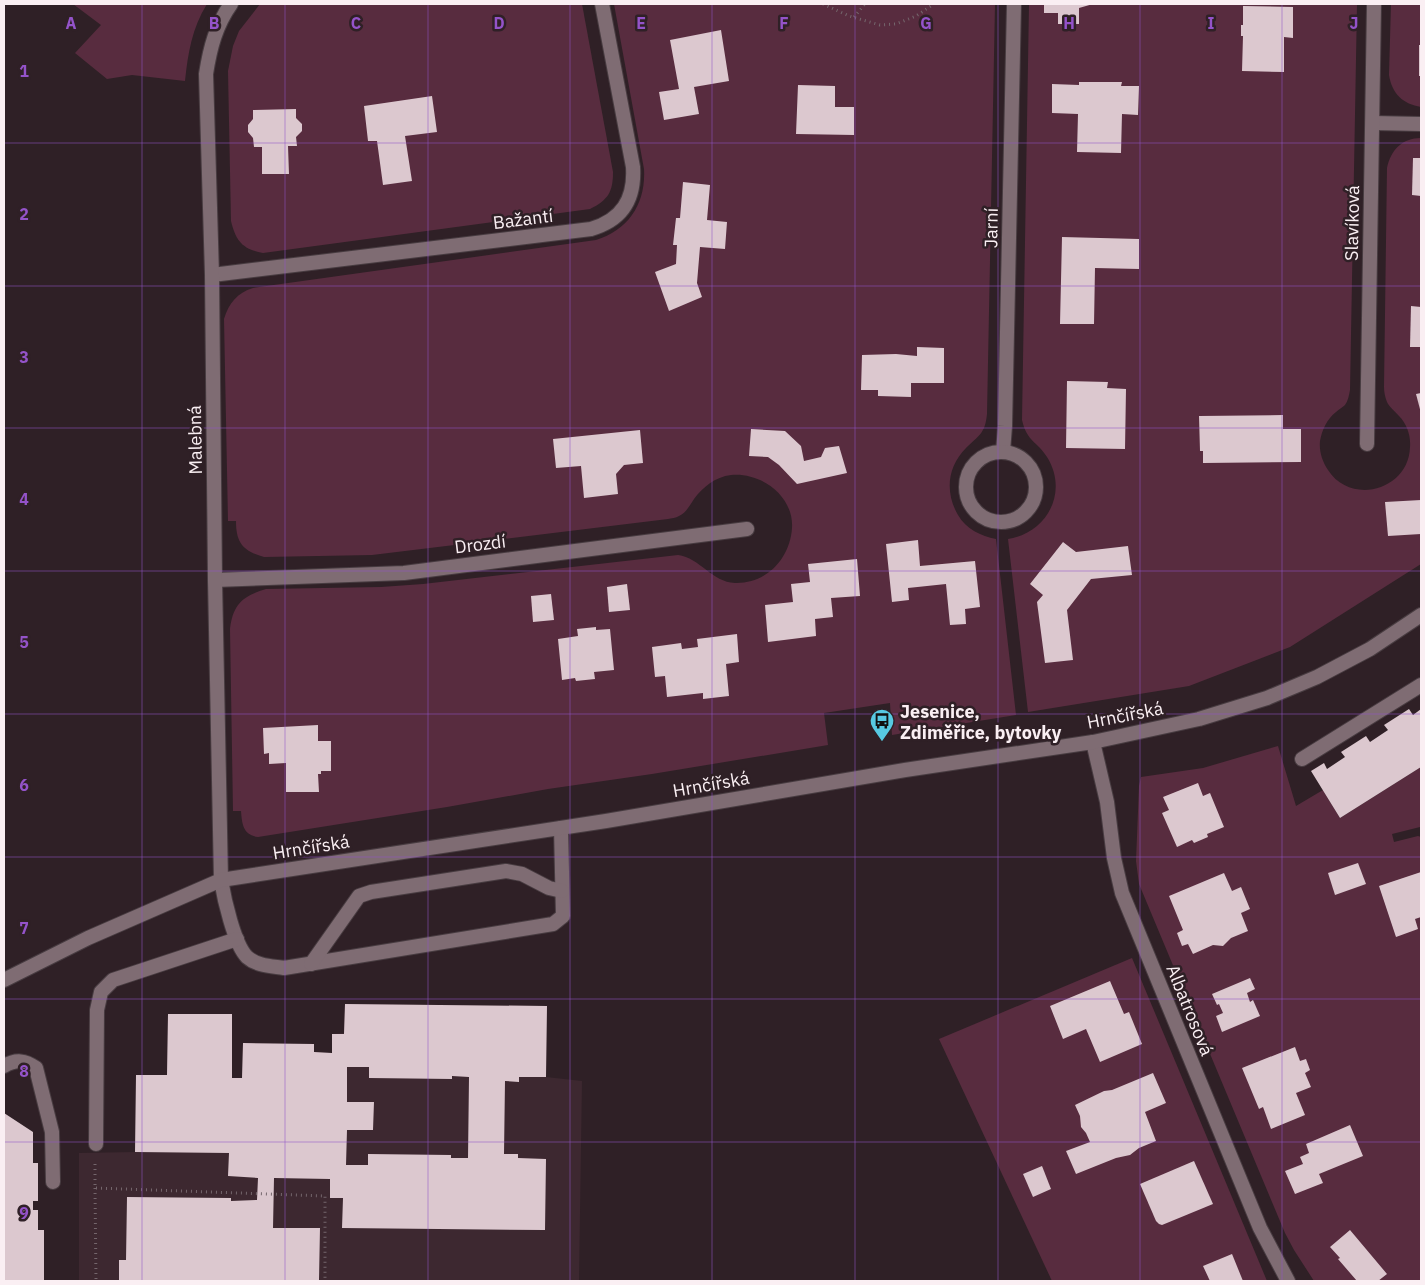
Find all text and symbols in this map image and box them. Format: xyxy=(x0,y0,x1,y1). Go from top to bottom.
text: A xyxy=(66,13,77,33)
text: B xyxy=(209,13,220,33)
text: C xyxy=(351,13,361,33)
text: D xyxy=(493,13,505,33)
text: E xyxy=(636,13,646,33)
text: F xyxy=(779,13,789,33)
text: G xyxy=(920,13,932,33)
text: H xyxy=(1063,13,1075,33)
text: I xyxy=(1208,13,1215,33)
text: J xyxy=(1350,13,1358,33)
text: 1 xyxy=(19,61,29,81)
street label: Slavíková xyxy=(1340,185,1364,261)
text: 2 xyxy=(19,204,29,224)
street label: Bažantí xyxy=(492,204,555,234)
street label: Jarní xyxy=(979,207,1003,248)
text: 3 xyxy=(19,347,29,367)
street label: Malebná xyxy=(183,405,207,475)
text: 4 xyxy=(19,489,29,509)
street label: Drozdí xyxy=(453,529,508,559)
text: 5 xyxy=(19,632,29,652)
street label: Hrnčířská xyxy=(1085,696,1166,734)
place label: Jesenice, Zdiměřice, bytovky xyxy=(900,700,1062,744)
bus stop icon: Jesenice, Zdiměřice, bytovky xyxy=(869,708,895,742)
street label: Hrnčířská xyxy=(671,766,752,802)
text: 6 xyxy=(19,775,29,795)
street label: Hrnčířská xyxy=(271,830,351,864)
text: 7 xyxy=(19,918,29,938)
street label: Albatrosová xyxy=(1161,961,1219,1059)
text: 8 xyxy=(19,1061,29,1081)
text: 9 xyxy=(19,1203,29,1223)

